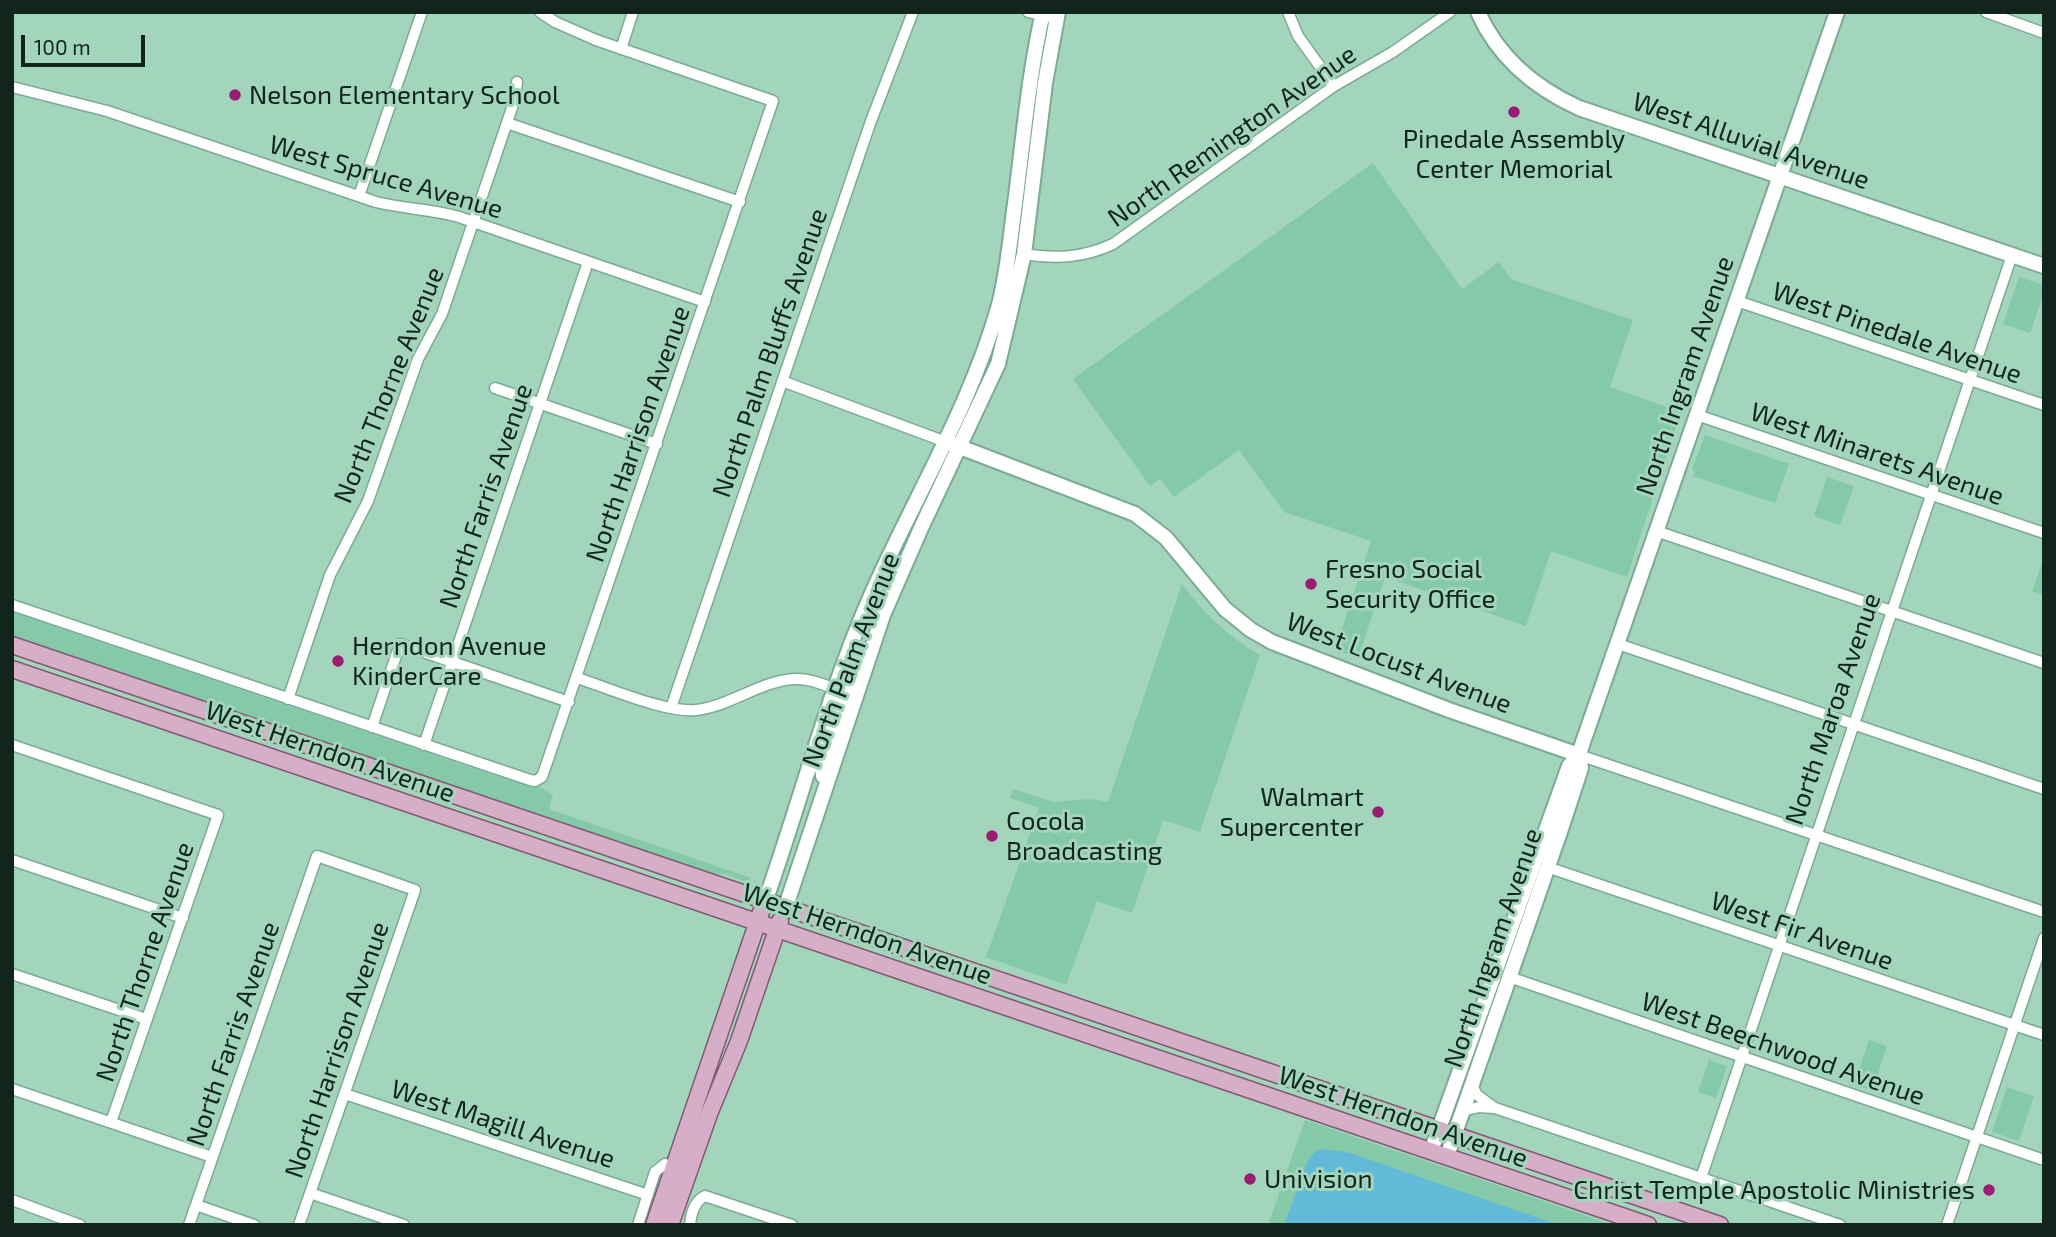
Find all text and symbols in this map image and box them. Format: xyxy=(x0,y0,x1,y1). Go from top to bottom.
scale bar xyxy=(24,21,149,65)
text: 100 m xyxy=(34,34,91,59)
street label: North Remington Avenue xyxy=(1102,38,1362,234)
place label: Nelson Elementary School xyxy=(249,79,560,111)
street label: West Alluvial Avenue xyxy=(1628,86,1874,196)
marker: Nelson Elementary School xyxy=(227,87,243,103)
marker: Pinedale Assembly Center Memorial xyxy=(1506,104,1522,120)
place label: Pinedale Assembly Center Memorial xyxy=(1403,123,1625,184)
street label: West Spruce Avenue xyxy=(266,129,506,225)
street label: North Palm Bluffs Avenue xyxy=(706,204,834,502)
street label: North Ingram Avenue xyxy=(1629,252,1741,500)
street label: North Thorne Avenue xyxy=(327,262,451,508)
street label: West Pinedale Avenue xyxy=(1768,276,2026,390)
street label: North Harrison Avenue xyxy=(579,302,697,566)
street label: North Farris Avenue xyxy=(433,380,539,612)
street label: West Minarets Avenue xyxy=(1746,396,2008,512)
street label: North Palm Avenue xyxy=(796,548,906,772)
place label: Fresno Social Security Office xyxy=(1325,553,1495,614)
marker: Fresno Social Security Office xyxy=(1303,576,1319,592)
street label: North Maroa Avenue xyxy=(1779,589,1887,829)
street label: West Locust Avenue xyxy=(1282,606,1516,720)
place label: Herndon Avenue KinderCare xyxy=(352,630,547,692)
marker: Herndon Avenue KinderCare xyxy=(330,653,346,669)
street label: West Herndon Avenue xyxy=(201,695,459,809)
place label: Walmart Supercenter xyxy=(1220,781,1364,842)
marker: Walmart Supercenter xyxy=(1370,804,1386,820)
place label: Cocola Broadcasting xyxy=(1006,805,1162,866)
street label: North Ingram Avenue xyxy=(1437,824,1549,1072)
marker: Cocola Broadcasting xyxy=(984,828,1000,844)
street label: North Thorne Avenue xyxy=(89,838,201,1086)
street label: West Herndon Avenue xyxy=(738,877,996,991)
street label: West Fir Avenue xyxy=(1707,885,1897,977)
street label: North Farris Avenue xyxy=(180,918,286,1150)
street label: North Harrison Avenue xyxy=(278,918,396,1182)
street label: West Beechwood Avenue xyxy=(1637,986,1929,1112)
street label: West Herndon Avenue xyxy=(1274,1060,1532,1174)
street label: West Magill Avenue xyxy=(387,1073,619,1175)
place label: Univision xyxy=(1264,1163,1373,1195)
marker: Univision xyxy=(1242,1171,1258,1187)
place label: Christ Temple Apostolic Ministries xyxy=(1573,1174,1975,1206)
marker: Christ Temple Apostolic Ministries xyxy=(1981,1182,1997,1198)

